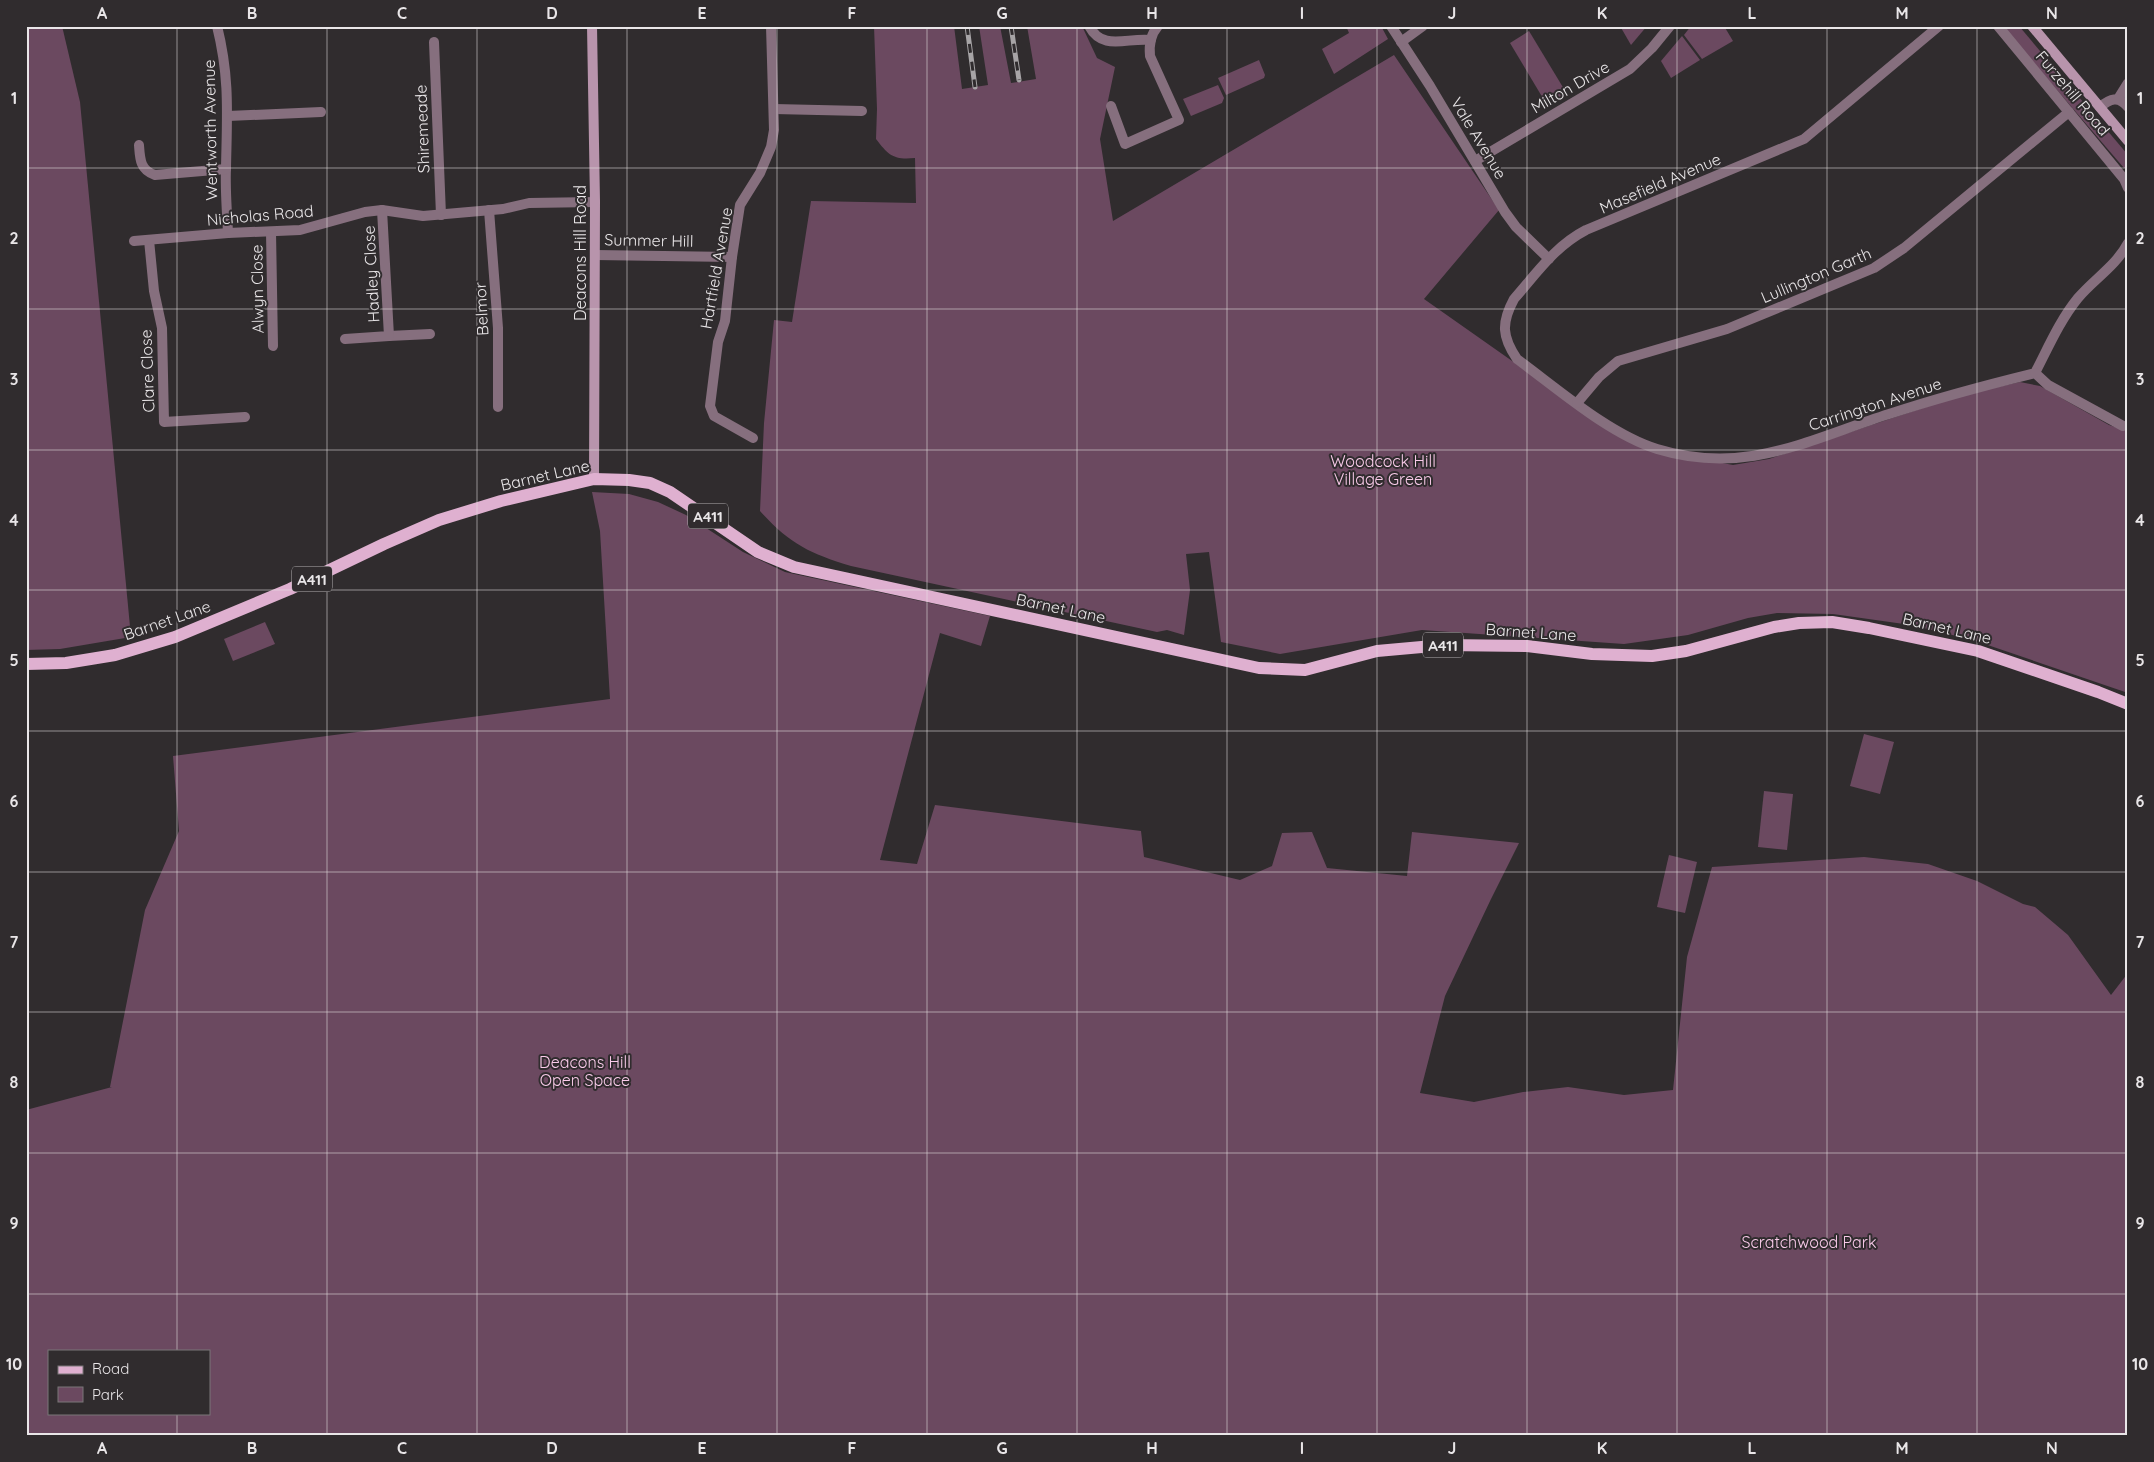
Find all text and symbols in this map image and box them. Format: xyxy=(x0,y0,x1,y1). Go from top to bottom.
text: A xyxy=(97,3,108,23)
text: B xyxy=(247,3,257,23)
text: C xyxy=(397,3,407,23)
text: D xyxy=(546,3,558,23)
text: E xyxy=(697,3,707,23)
text: F xyxy=(848,3,857,23)
text: G xyxy=(996,3,1008,23)
text: H xyxy=(1146,3,1158,23)
text: I xyxy=(1300,3,1304,23)
text: J xyxy=(1448,3,1456,23)
text: K xyxy=(1597,3,1607,23)
text: L xyxy=(1748,3,1757,23)
text: M xyxy=(1895,3,1909,23)
text: N xyxy=(2046,3,2058,23)
street label: Furzehill Road xyxy=(2032,47,2114,139)
street label: Milton Drive xyxy=(1527,56,1613,118)
street label: Wentworth Avenue xyxy=(199,59,221,201)
street label: Shiremeade xyxy=(410,84,434,174)
text: 1 xyxy=(11,88,17,108)
text: 1 xyxy=(2137,88,2143,108)
street label: Vale Avenue xyxy=(1447,94,1511,182)
street label: Masefield Avenue xyxy=(1596,148,1724,218)
street label: Deacons Hill Road xyxy=(570,185,590,321)
street label: Nicholas Road xyxy=(206,200,314,230)
street label: Hartfield Avenue xyxy=(695,206,737,330)
street label: Hadley Close xyxy=(358,225,384,323)
text: 2 xyxy=(9,228,19,248)
text: 2 xyxy=(2135,228,2145,248)
street label: Summer Hill xyxy=(604,229,694,251)
street label: Lullington Garth xyxy=(1758,243,1874,307)
street label: Alwyn Close xyxy=(246,244,268,334)
street label: Belmor xyxy=(470,282,492,336)
street label: Clare Close xyxy=(136,329,158,413)
text: 3 xyxy=(10,369,18,389)
text: 3 xyxy=(2136,369,2144,389)
street label: Carrington Avenue xyxy=(1806,373,1944,435)
park label: Woodcock Hill Village Green xyxy=(1330,451,1436,489)
street label: Barnet Lane xyxy=(498,455,592,495)
road number: A411 xyxy=(688,504,728,528)
text: 4 xyxy=(9,510,19,530)
text: 4 xyxy=(2135,510,2145,530)
road number: A411 xyxy=(292,566,332,592)
street label: Barnet Lane xyxy=(1014,589,1108,627)
street label: Barnet Lane xyxy=(121,596,213,644)
street label: Barnet Lane xyxy=(1900,608,1994,648)
street label: Barnet Lane xyxy=(1485,619,1577,645)
road number: A411 xyxy=(1423,632,1463,658)
text: 5 xyxy=(9,650,19,670)
text: 5 xyxy=(2135,650,2145,670)
text: 6 xyxy=(10,791,19,811)
text: 6 xyxy=(2136,791,2145,811)
text: 7 xyxy=(10,932,19,952)
text: 7 xyxy=(2136,932,2145,952)
park label: Deacons Hill Open Space xyxy=(539,1052,631,1090)
text: 8 xyxy=(10,1072,19,1092)
text: 8 xyxy=(2136,1072,2145,1092)
text: 9 xyxy=(9,1213,19,1233)
text: 9 xyxy=(2135,1213,2145,1233)
park label: Scratchwood Park xyxy=(1742,1232,1876,1252)
legend xyxy=(48,1350,210,1414)
text: 10 xyxy=(6,1354,22,1374)
text: 10 xyxy=(2132,1354,2148,1374)
text: Road xyxy=(92,1359,129,1378)
text: Park xyxy=(92,1385,124,1404)
text: A xyxy=(97,1438,108,1458)
text: B xyxy=(247,1438,257,1458)
text: C xyxy=(397,1438,407,1458)
text: D xyxy=(546,1438,558,1458)
text: E xyxy=(697,1438,707,1458)
text: F xyxy=(848,1438,857,1458)
text: G xyxy=(996,1438,1008,1458)
text: H xyxy=(1146,1438,1158,1458)
text: I xyxy=(1300,1438,1304,1458)
text: J xyxy=(1448,1438,1456,1458)
text: K xyxy=(1597,1438,1607,1458)
text: L xyxy=(1748,1438,1757,1458)
text: M xyxy=(1895,1438,1909,1458)
text: N xyxy=(2046,1438,2058,1458)

